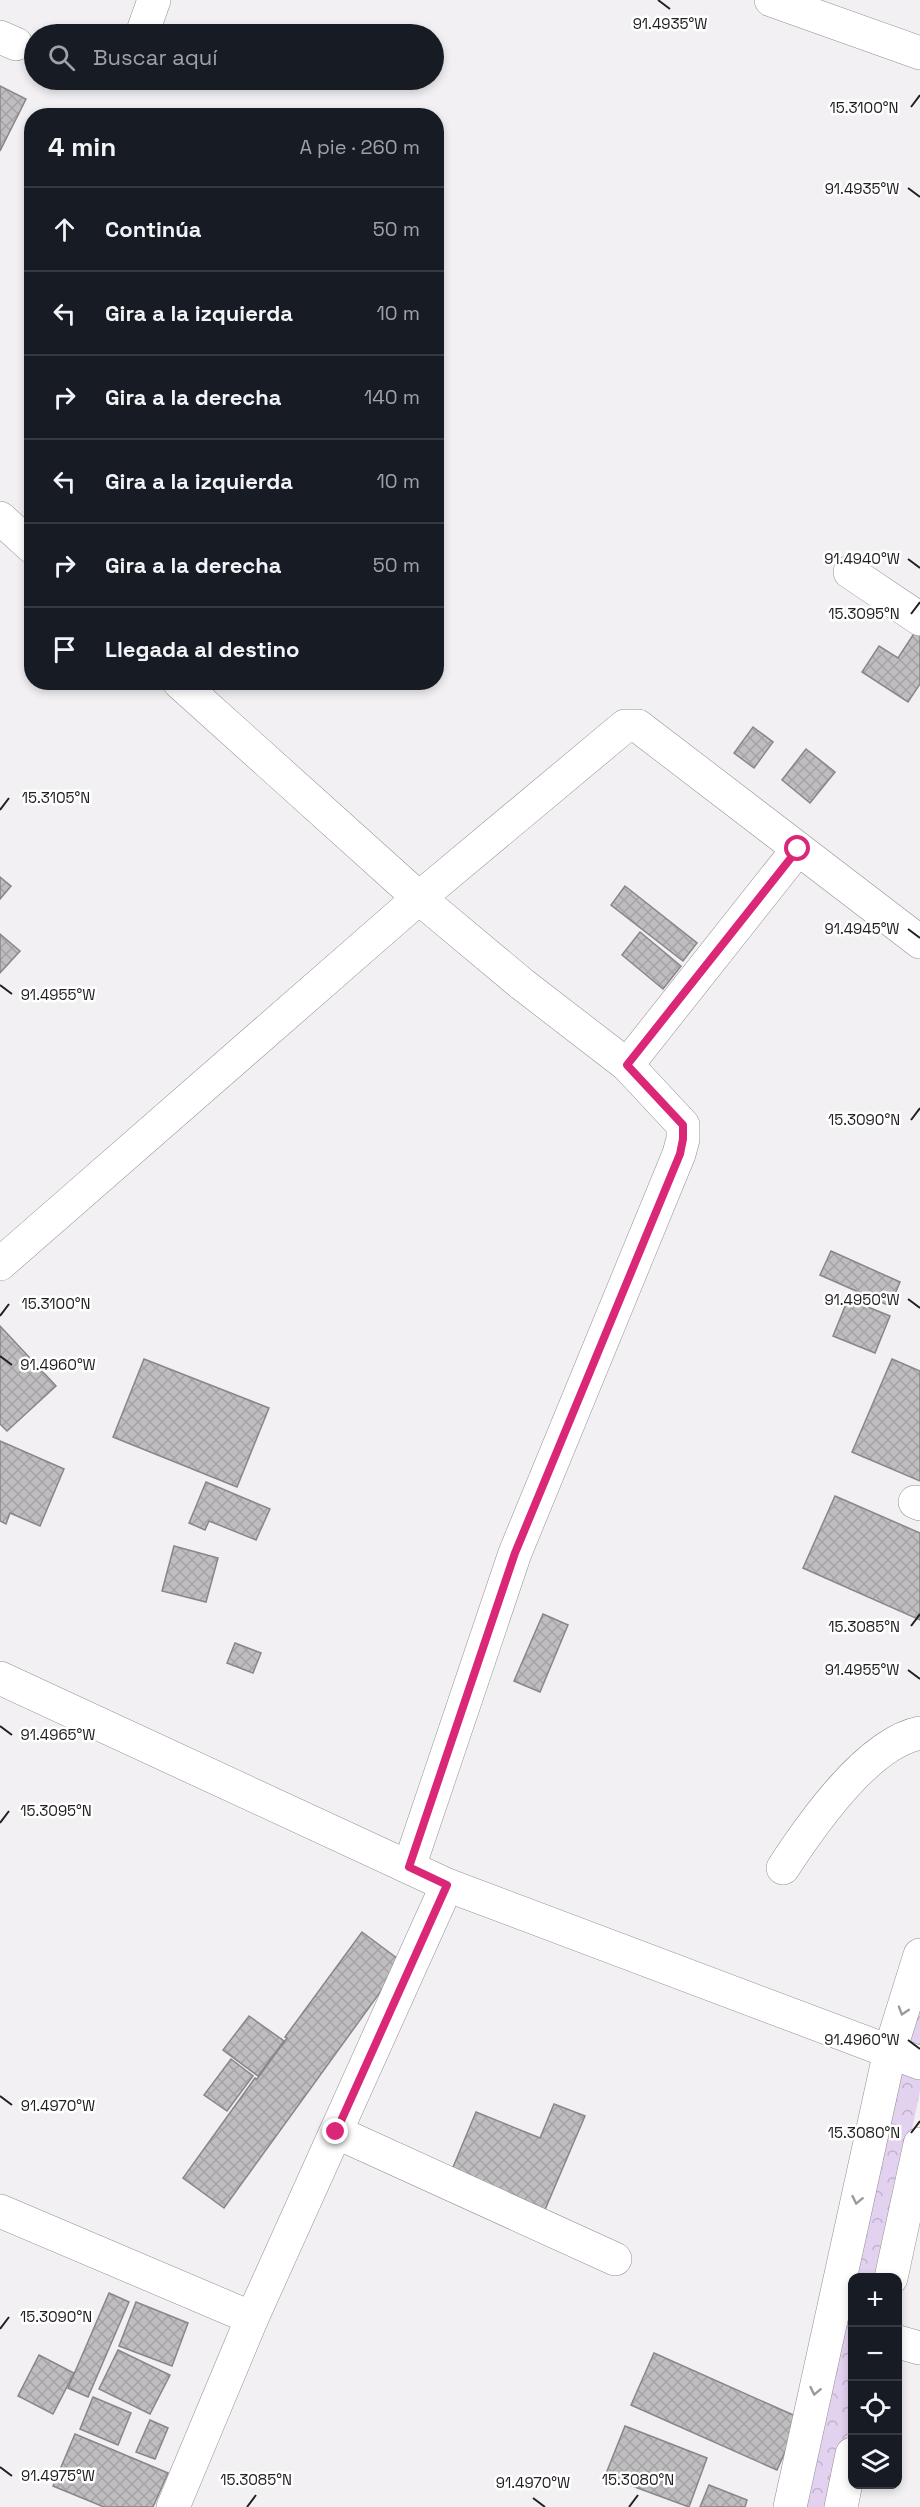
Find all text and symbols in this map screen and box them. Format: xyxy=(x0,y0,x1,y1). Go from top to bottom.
text: 91.4935°W xyxy=(633,14,707,33)
search box xyxy=(24,24,444,90)
icon: search xyxy=(45,41,78,74)
text: Buscar aquí xyxy=(93,43,218,71)
text: 15.3100°N xyxy=(829,98,899,117)
text: 4 min xyxy=(48,130,116,164)
text: A pie · 260 m xyxy=(299,134,420,160)
text: 91.4935°W xyxy=(825,179,899,198)
icon: ahead xyxy=(48,213,81,246)
text: Continúa xyxy=(105,215,201,243)
text: 50 m xyxy=(373,216,420,242)
icon: left xyxy=(48,297,81,330)
text: Gira a la izquierda xyxy=(105,299,293,327)
text: 10 m xyxy=(376,300,420,326)
icon: right xyxy=(48,381,81,414)
text: Gira a la derecha xyxy=(105,383,282,411)
text: 140 m xyxy=(364,384,420,410)
icon: left xyxy=(48,465,81,498)
text: Gira a la izquierda xyxy=(105,467,293,495)
text: 10 m xyxy=(376,468,420,494)
icon: right xyxy=(48,549,81,582)
text: 91.4940°W xyxy=(824,549,900,568)
text: Gira a la derecha xyxy=(105,551,282,579)
text: 50 m xyxy=(373,552,420,578)
text: 15.3095°N xyxy=(828,604,900,623)
icon: arrive xyxy=(48,633,81,666)
text: Llegada al destino xyxy=(105,635,299,663)
text: 15.3105°N xyxy=(22,788,90,807)
route start xyxy=(784,835,810,861)
text: 91.4945°W xyxy=(824,919,900,938)
text: 91.4955°W xyxy=(21,985,95,1004)
text: 15.3090°N xyxy=(828,1110,900,1129)
text: 91.4950°W xyxy=(824,1290,900,1309)
text: 15.3100°N xyxy=(21,1294,91,1313)
text: 91.4960°W xyxy=(20,1355,96,1374)
text: 15.3085°N xyxy=(828,1617,900,1636)
text: 91.4955°W xyxy=(825,1660,899,1679)
text: 91.4965°W xyxy=(21,1725,95,1744)
text: 15.3095°N xyxy=(20,1801,92,1820)
one-way arrow xyxy=(897,2005,910,2016)
text: 91.4960°W xyxy=(824,2030,900,2049)
text: 91.4970°W xyxy=(21,2096,95,2115)
route end xyxy=(322,2118,348,2144)
text: 15.3080°N xyxy=(828,2123,900,2142)
one-way arrow xyxy=(852,2195,865,2205)
map controls xyxy=(848,2273,902,2489)
button: + xyxy=(848,2273,902,2327)
text: 15.3090°N xyxy=(20,2307,92,2326)
button: − xyxy=(848,2327,902,2381)
button: locate xyxy=(848,2381,902,2435)
one-way arrow xyxy=(810,2385,823,2395)
button: layers xyxy=(848,2435,902,2489)
text: 91.4975°W xyxy=(21,2466,95,2485)
text: 15.3085°N xyxy=(220,2470,292,2489)
text: 15.3080°N xyxy=(602,2470,674,2489)
text: 91.4970°W xyxy=(496,2473,570,2492)

